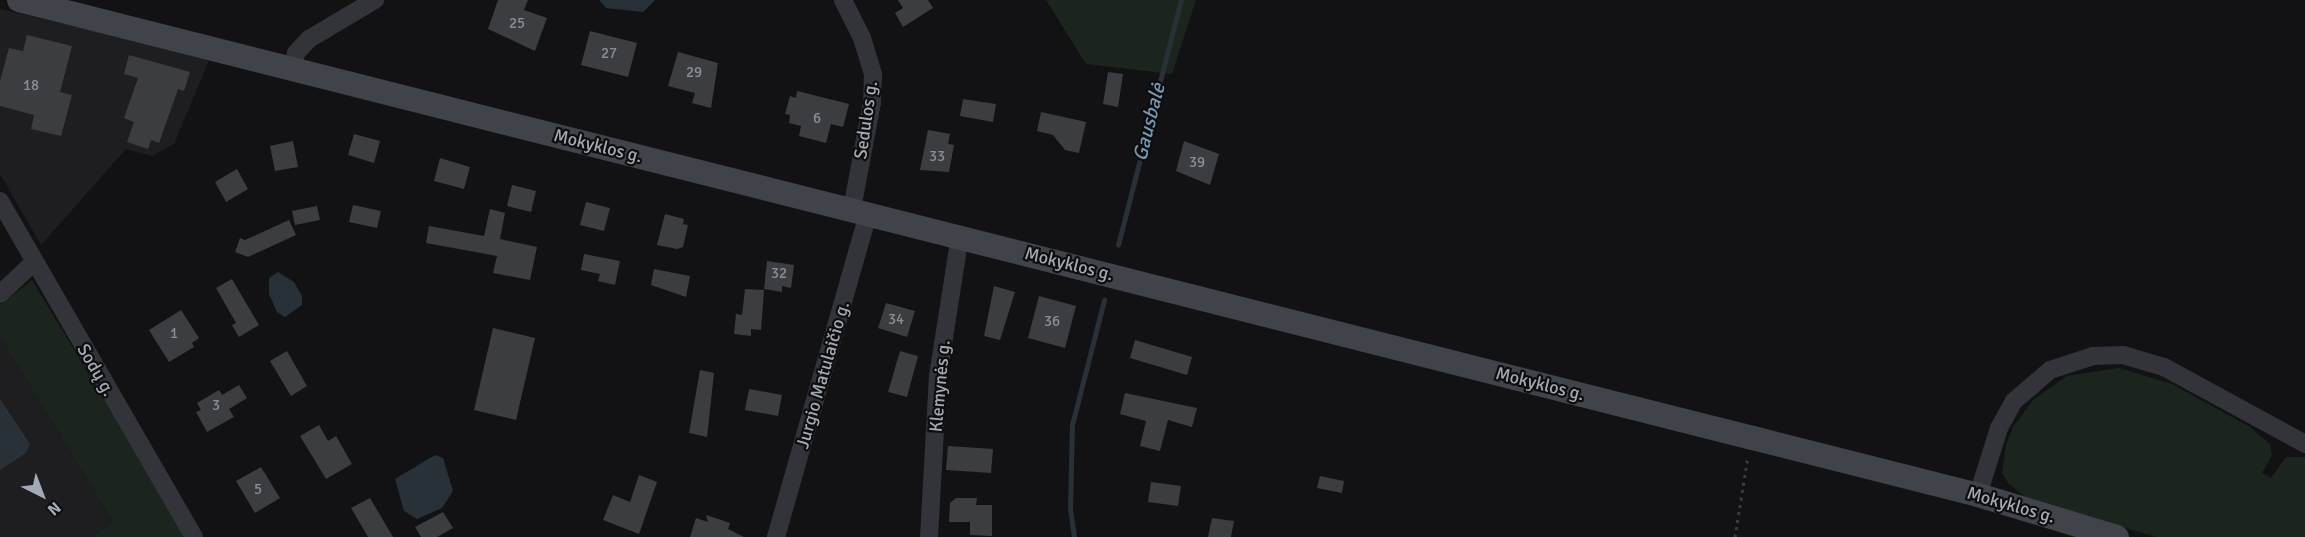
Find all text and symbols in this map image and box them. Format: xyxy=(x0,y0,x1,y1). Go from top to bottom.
house number: 25 xyxy=(509,15,525,33)
house number: 27 xyxy=(601,45,617,63)
house number: 29 xyxy=(686,64,702,82)
house number: 18 xyxy=(23,77,39,95)
street label: Sedulos g. xyxy=(850,79,882,161)
water label: Gausbalė xyxy=(1128,81,1170,163)
house number: 6 xyxy=(813,110,821,128)
street label: Mokyklos g. xyxy=(551,125,645,167)
house number: 33 xyxy=(929,148,945,166)
house number: 39 xyxy=(1189,154,1205,172)
street label: Mokyklos g. xyxy=(1022,243,1116,285)
house number: 32 xyxy=(771,265,787,283)
street label: Jurgio Matulaičio g. xyxy=(792,299,854,451)
house number: 34 xyxy=(888,311,904,329)
house number: 36 xyxy=(1044,313,1060,331)
house number: 1 xyxy=(170,325,178,343)
street label: Klemynės g. xyxy=(925,339,955,433)
street label: Sodų g. xyxy=(72,340,120,400)
street label: Mokyklos g. xyxy=(1493,363,1587,405)
house number: 3 xyxy=(212,397,220,415)
north arrow xyxy=(12,465,72,525)
house number: 5 xyxy=(254,481,262,499)
street label: Mokyklos g. xyxy=(1964,482,2058,528)
text: N xyxy=(43,497,65,520)

